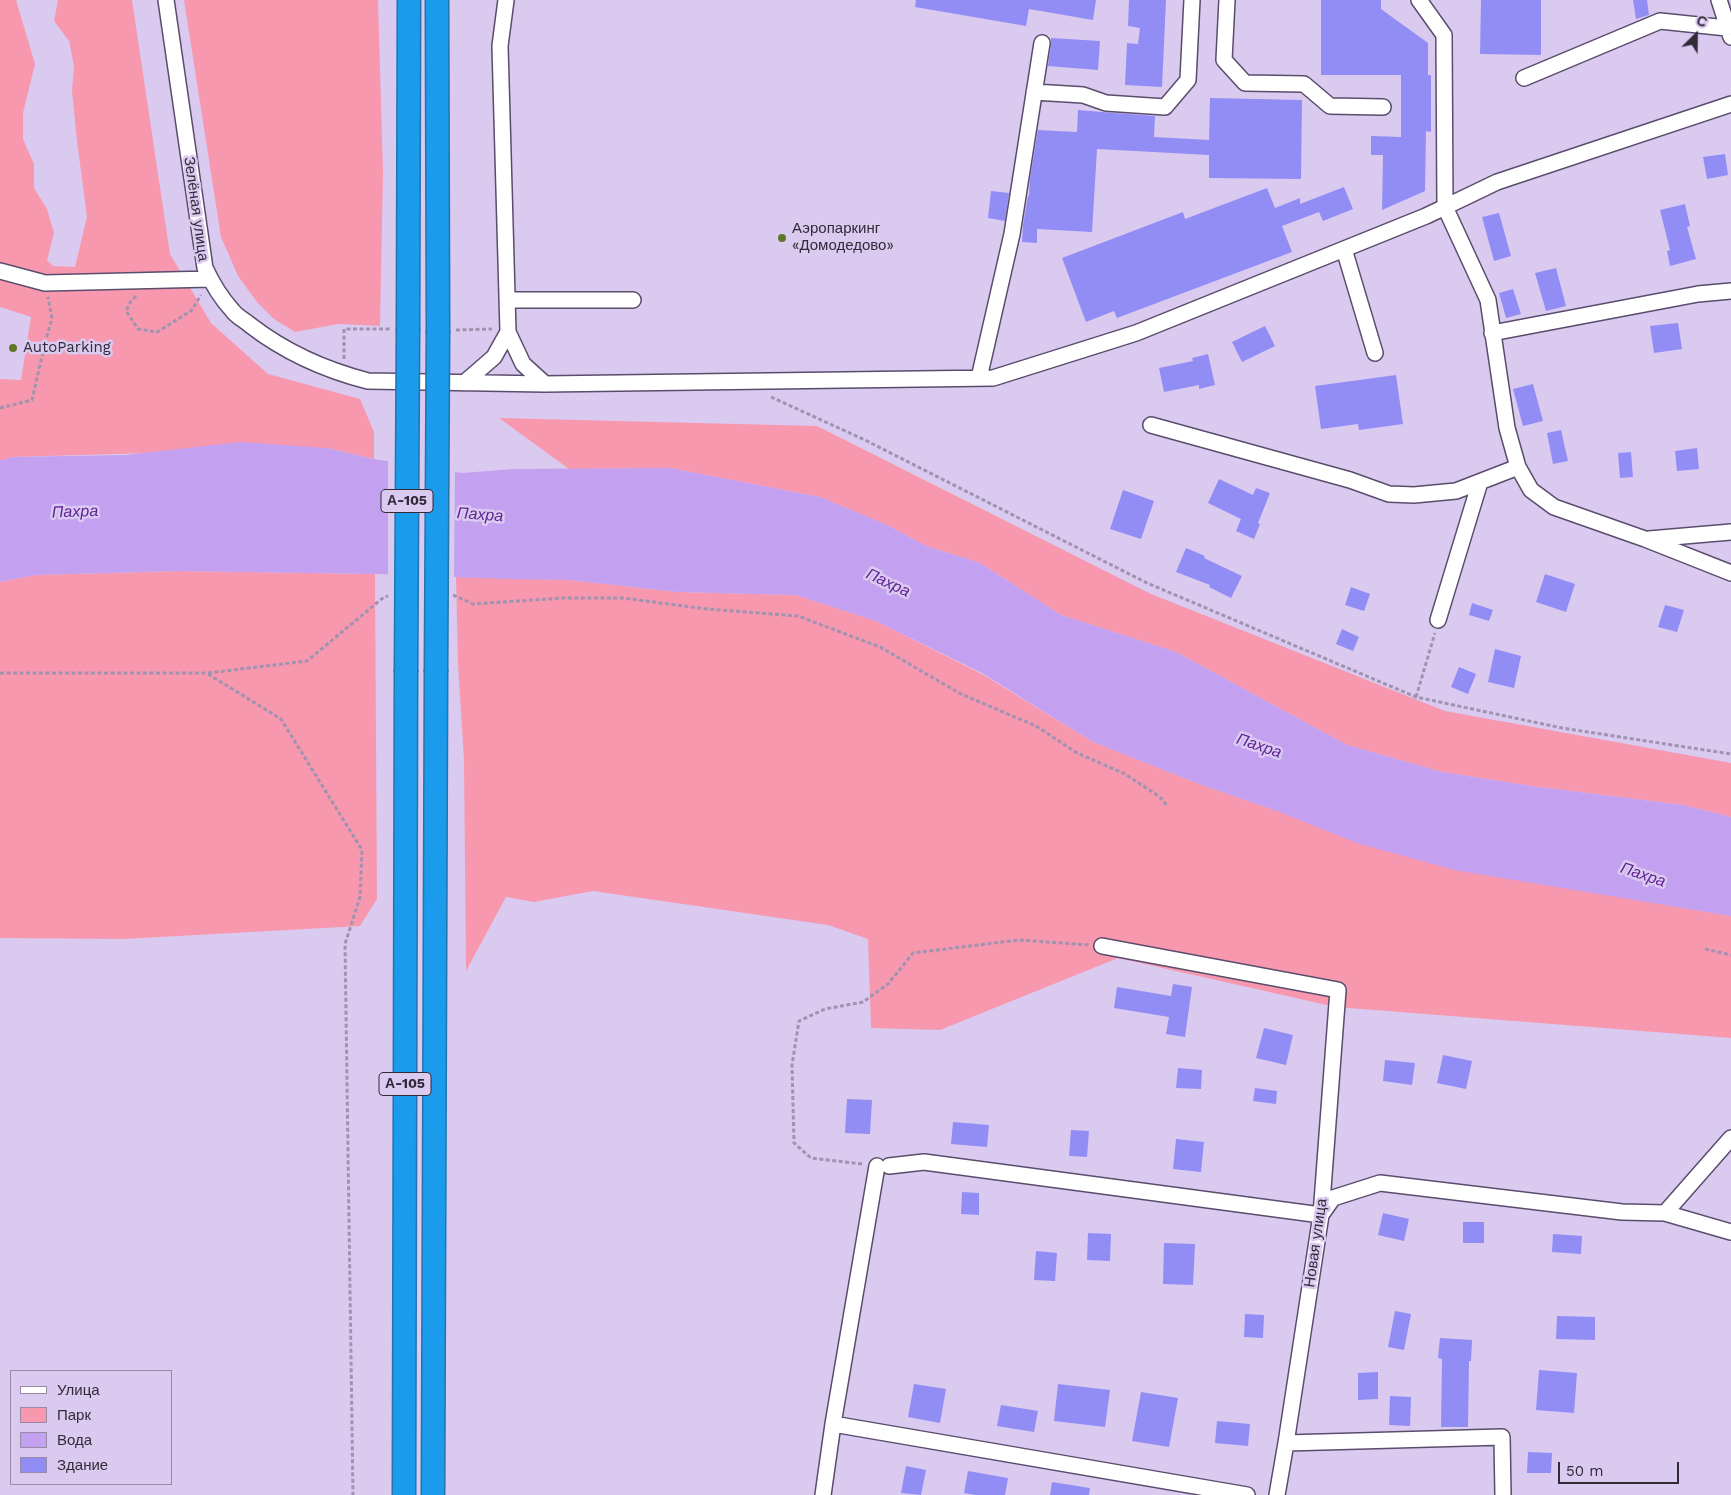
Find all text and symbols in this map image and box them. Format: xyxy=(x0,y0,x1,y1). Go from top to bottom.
north arrow xyxy=(1671,10,1721,60)
text: С xyxy=(1694,12,1710,31)
street label: Зелёная улица xyxy=(180,156,212,262)
place label: Аэропаркинг «Домодедово» xyxy=(792,220,894,255)
marker: Аэропаркинг «Домодедово» xyxy=(776,232,788,244)
place label: AutoParking xyxy=(23,339,111,357)
marker: AutoParking xyxy=(7,342,19,354)
road number: А-105 xyxy=(381,490,433,512)
water label: Пахра xyxy=(52,502,98,522)
water label: Пахра xyxy=(456,504,504,526)
water label: Пахра xyxy=(863,565,913,601)
water label: Пахра xyxy=(1234,729,1284,763)
water label: Пахра xyxy=(1618,858,1668,892)
road number: А-105 xyxy=(379,1072,431,1096)
street label: Новая улица xyxy=(1301,1197,1331,1289)
legend xyxy=(10,1370,172,1485)
text: Улица xyxy=(57,1381,100,1399)
text: Парк xyxy=(57,1406,91,1424)
text: Вода xyxy=(57,1431,92,1449)
scale bar xyxy=(1561,1452,1682,1484)
text: Здание xyxy=(57,1456,108,1474)
text: 50 m xyxy=(1566,1462,1603,1480)

